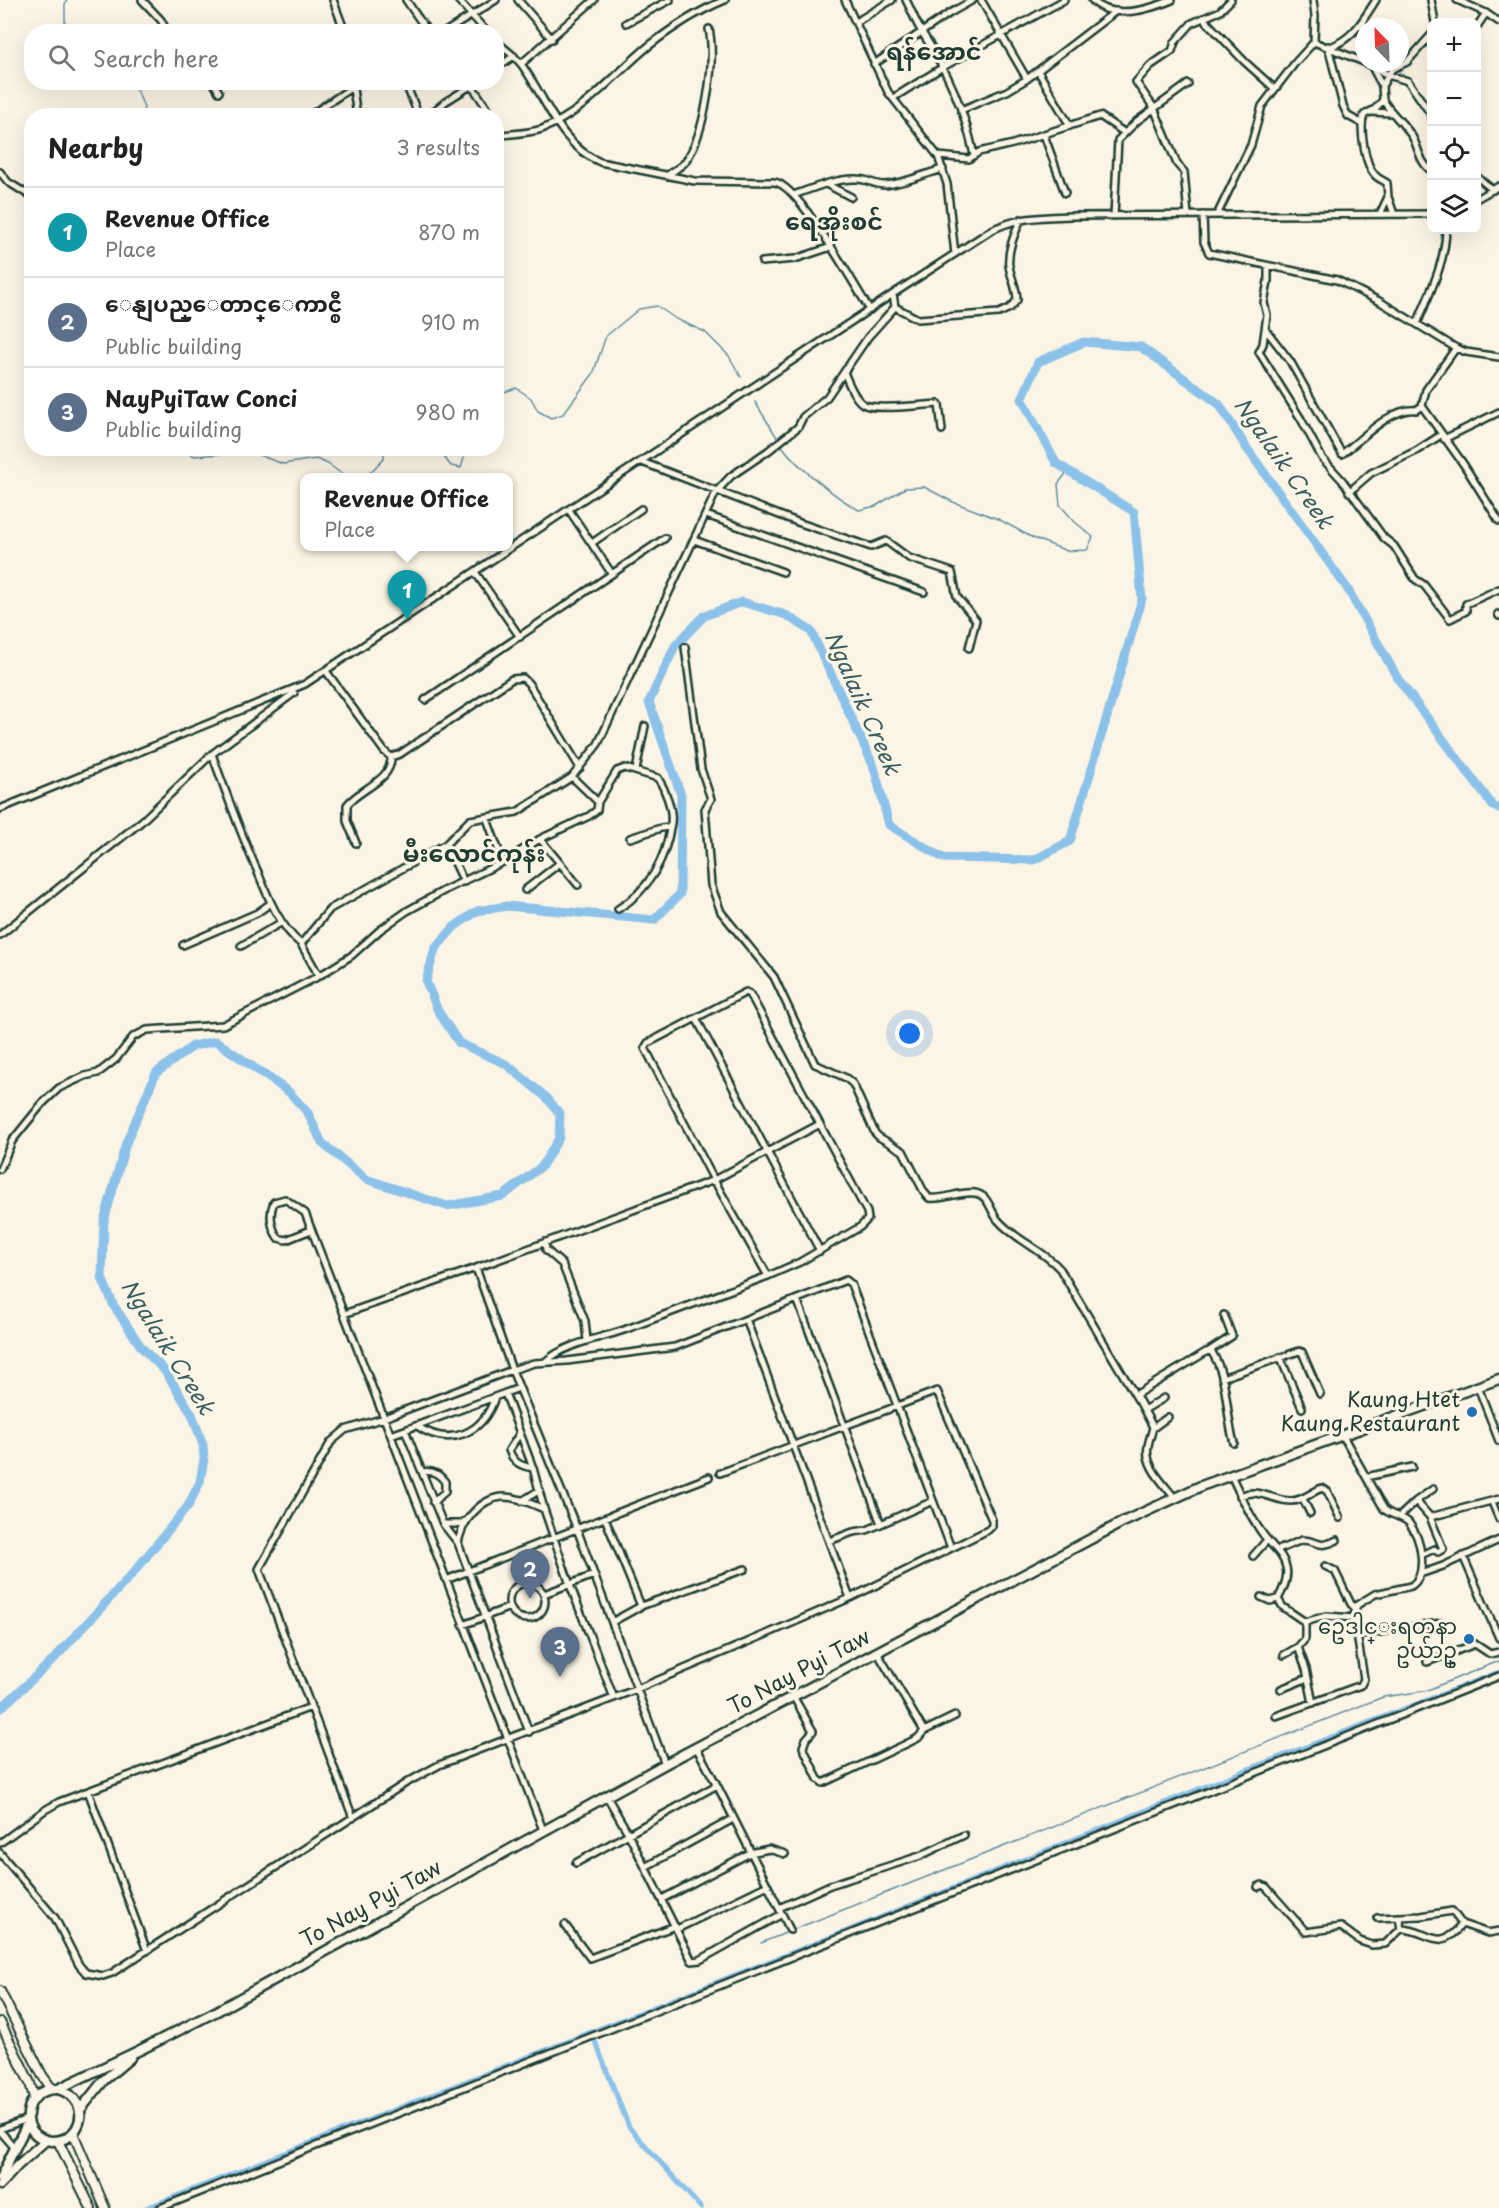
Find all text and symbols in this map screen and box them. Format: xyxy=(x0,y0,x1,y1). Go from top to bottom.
north arrow xyxy=(1355,18,1409,72)
map controls xyxy=(1427,18,1481,234)
button: + xyxy=(1427,18,1481,72)
search box xyxy=(24,24,504,90)
district label: ရန်အောင် xyxy=(886,32,982,71)
icon: search xyxy=(45,41,78,74)
text: Search here xyxy=(93,41,219,74)
button: − xyxy=(1427,72,1481,126)
button: locate xyxy=(1427,126,1481,180)
text: Nearby xyxy=(48,128,143,167)
text: 3 results xyxy=(397,132,480,162)
button: layers xyxy=(1427,180,1481,234)
text: Revenue Office xyxy=(105,201,270,234)
district label: ရေအိုးစင် xyxy=(785,202,883,241)
text: 1 xyxy=(63,217,72,247)
text: 870 m xyxy=(418,217,480,247)
text: Place xyxy=(105,234,156,264)
text: ေနျပည္ေတာင္ေကာင္စီ xyxy=(105,286,342,319)
text: 2 xyxy=(60,307,75,337)
text: 910 m xyxy=(421,307,480,337)
text: Public building xyxy=(105,331,242,361)
text: NayPyiTaw Conci xyxy=(105,381,297,414)
water label: Ngalaik Creek xyxy=(1227,390,1344,536)
text: 3 xyxy=(61,397,74,427)
text: 980 m xyxy=(416,397,480,427)
text: Public building xyxy=(105,414,242,444)
popup xyxy=(300,473,513,551)
text: Revenue Office xyxy=(324,481,489,514)
text: Place xyxy=(324,514,375,544)
pin: 1 xyxy=(388,570,426,620)
water label: Ngalaik Creek xyxy=(818,625,911,781)
district label: မီးလောင်ကုန်း xyxy=(403,834,545,873)
your location xyxy=(895,1019,924,1048)
water label: Ngalaik Creek xyxy=(114,1272,225,1422)
place label: Kaung Htet Kaung Restaurant xyxy=(1280,1382,1460,1438)
marker: Kaung Htet Kaung Restaurant xyxy=(1465,1405,1479,1419)
pin: 2 xyxy=(510,1550,550,1599)
place label: ဥေဒါင္းရတနာ ဥယ်ာဥ္ xyxy=(1318,1609,1457,1668)
street label: To Nay Pyi Taw xyxy=(721,1619,875,1721)
pin: 3 xyxy=(540,1628,580,1677)
marker: ဥေဒါင္းရတနာ ဥယ်ာဥ္ xyxy=(1462,1632,1476,1646)
street label: To Nay Pyi Taw xyxy=(294,1850,446,1954)

